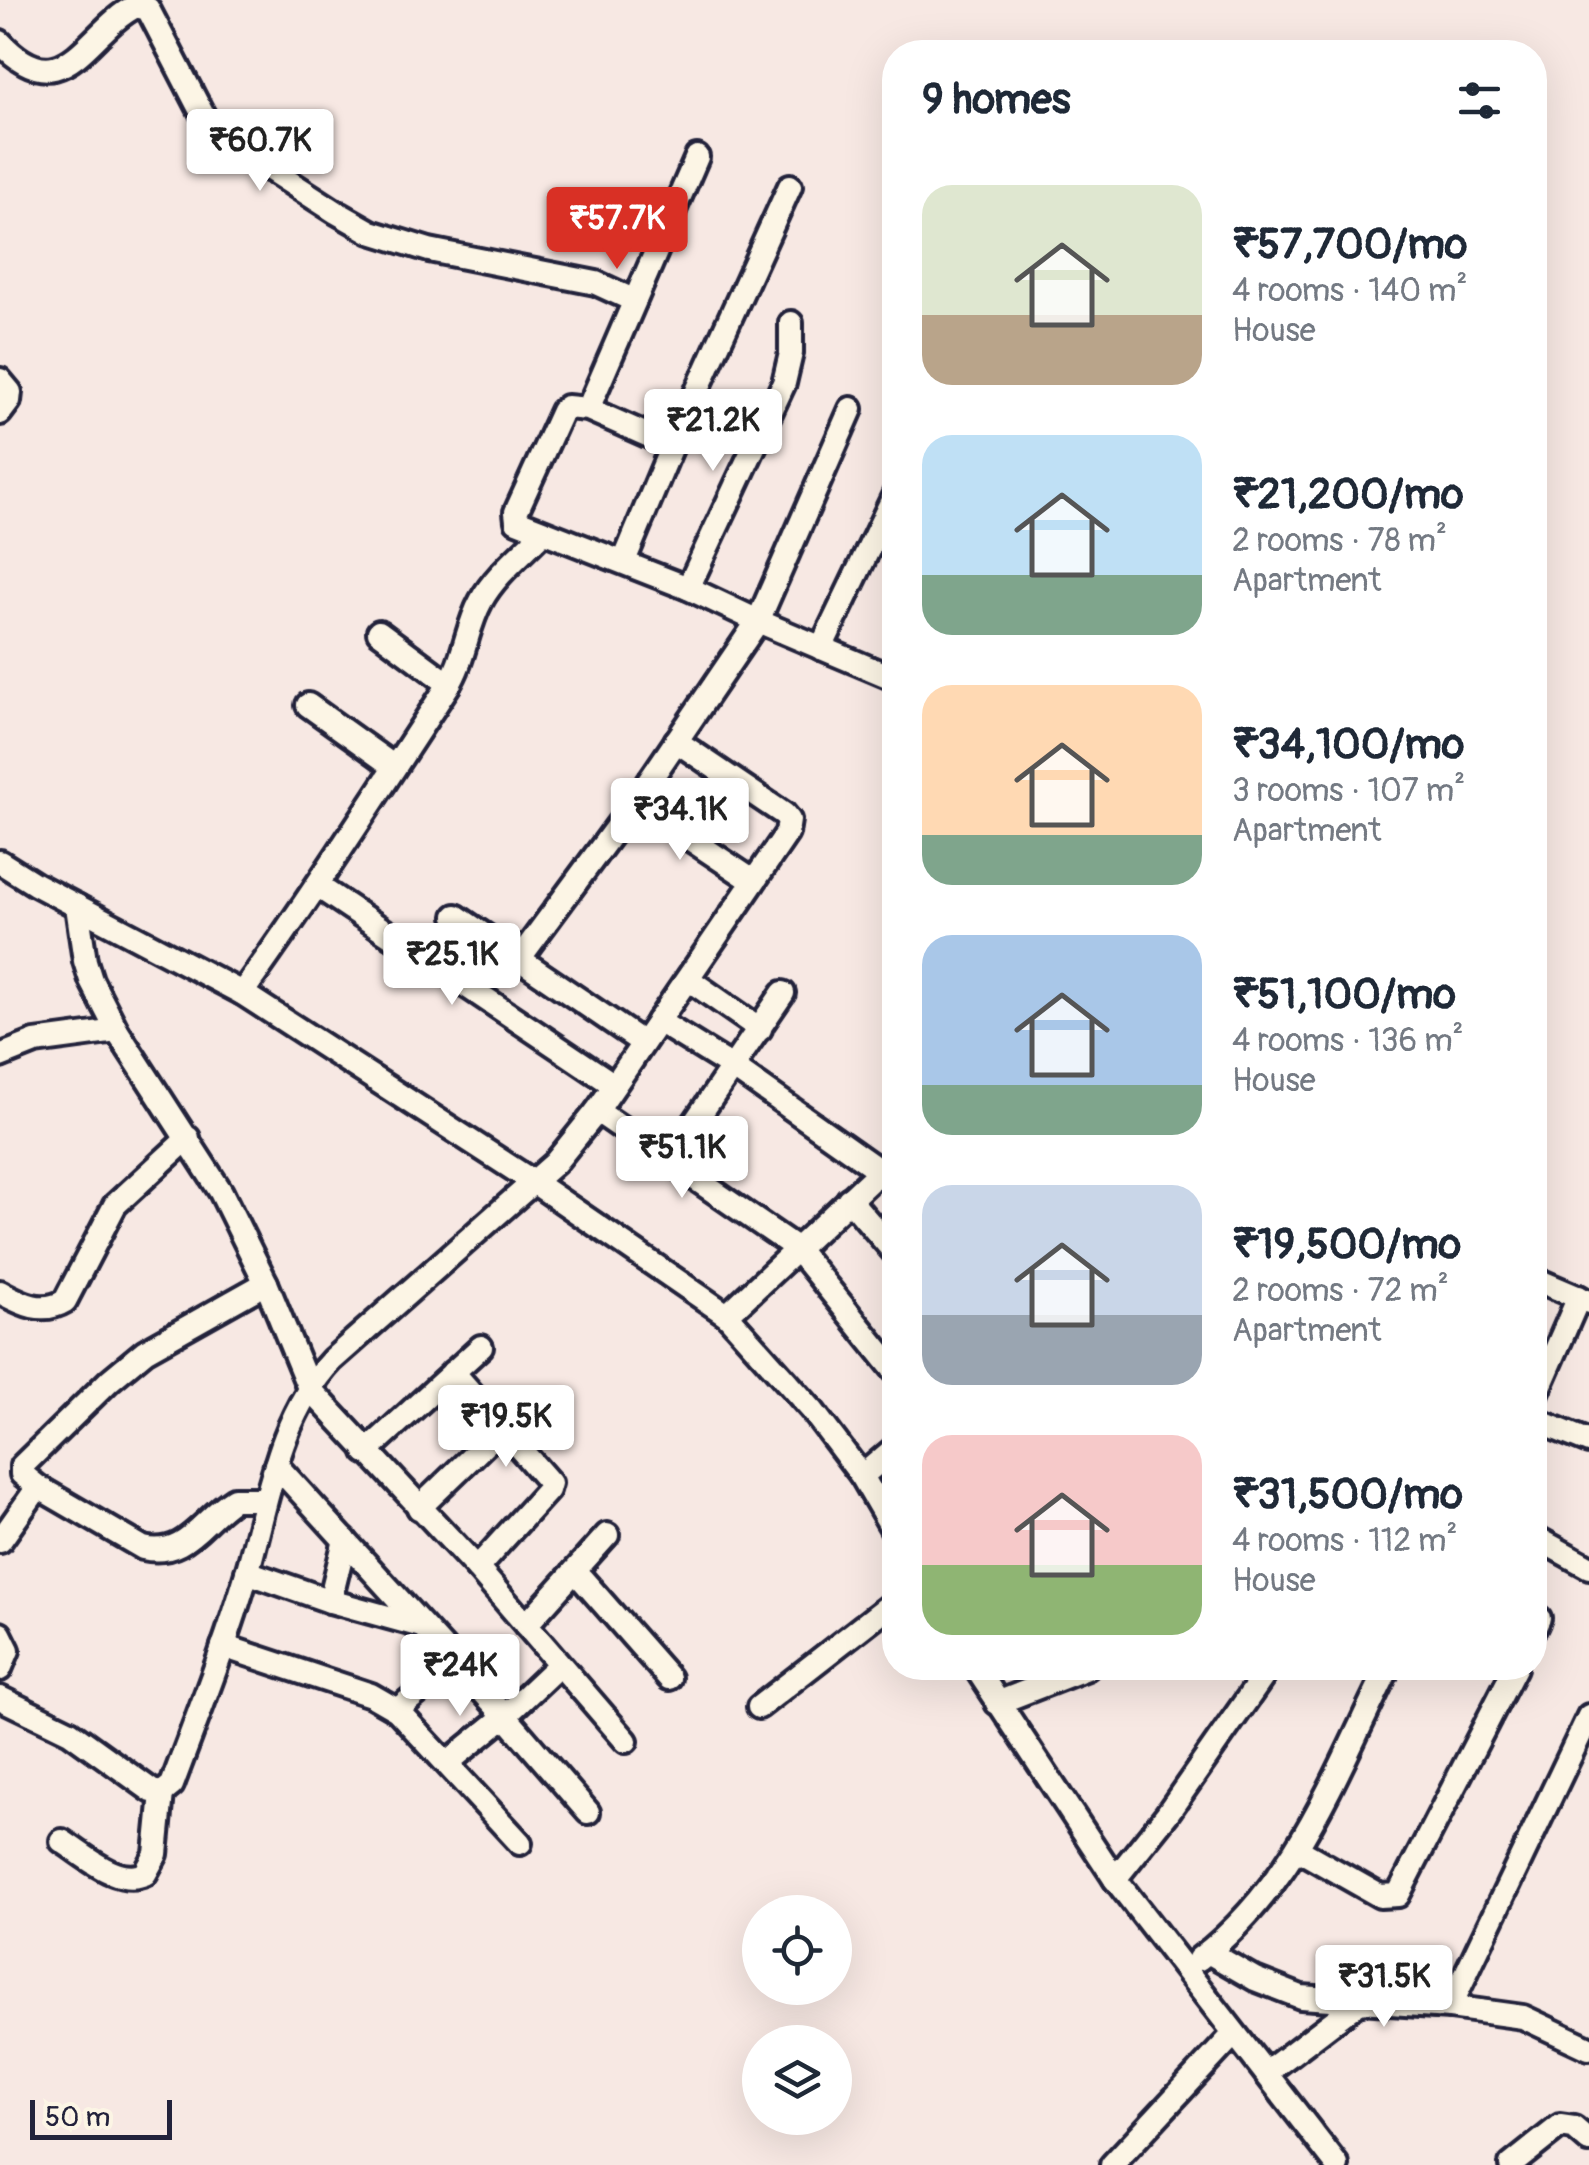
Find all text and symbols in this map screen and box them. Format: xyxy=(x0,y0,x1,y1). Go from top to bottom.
icon: filters xyxy=(1452,73,1507,128)
text: 9 homes xyxy=(922,74,1071,126)
pin: ₹60.7K xyxy=(179,109,341,194)
text: ₹60.7K xyxy=(209,121,311,161)
pin: ₹57.7K xyxy=(536,187,698,272)
text: ₹57.7K xyxy=(569,199,665,239)
text: ₹57,700/mo xyxy=(1232,219,1467,271)
icon: home xyxy=(1002,225,1122,345)
text: 4 rooms · 140 m² xyxy=(1232,271,1467,311)
text: House xyxy=(1232,311,1316,351)
pin: ₹21.2K xyxy=(632,389,794,474)
text: ₹21.2K xyxy=(666,401,760,441)
text: ₹21,200/mo xyxy=(1232,469,1464,521)
icon: home xyxy=(1002,475,1122,595)
text: 2 rooms · 78 m² xyxy=(1232,521,1447,561)
text: Apartment xyxy=(1232,561,1381,601)
text: ₹34,100/mo xyxy=(1232,719,1464,771)
icon: home xyxy=(1002,725,1122,845)
text: 3 rooms · 107 m² xyxy=(1232,771,1465,811)
pin: ₹34.1K xyxy=(599,778,761,863)
text: ₹34.1K xyxy=(633,790,727,830)
text: Apartment xyxy=(1232,811,1381,851)
pin: ₹25.1K xyxy=(371,923,533,1008)
text: ₹25.1K xyxy=(405,935,499,975)
text: ₹51,100/mo xyxy=(1232,969,1456,1021)
icon: home xyxy=(1002,975,1122,1095)
text: 4 rooms · 136 m² xyxy=(1232,1021,1464,1061)
text: House xyxy=(1232,1061,1316,1101)
pin: ₹51.1K xyxy=(601,1116,763,1201)
text: ₹51.1K xyxy=(638,1128,726,1168)
text: ₹19,500/mo xyxy=(1232,1219,1461,1271)
icon: home xyxy=(1002,1225,1122,1345)
text: 2 rooms · 72 m² xyxy=(1232,1271,1449,1311)
text: Apartment xyxy=(1232,1311,1381,1351)
pin: ₹19.5K xyxy=(425,1385,587,1470)
text: ₹19.5K xyxy=(460,1397,552,1437)
text: ₹31,500/mo xyxy=(1232,1469,1463,1521)
icon: home xyxy=(1002,1475,1122,1595)
text: 4 rooms · 112 m² xyxy=(1232,1521,1457,1561)
text: House xyxy=(1232,1561,1316,1601)
pin: ₹24K xyxy=(401,1634,519,1719)
text: ₹24K xyxy=(423,1646,497,1686)
map controls xyxy=(742,1895,852,2135)
button: locate xyxy=(742,1895,852,2005)
pin: ₹31.5K xyxy=(1303,1945,1465,2030)
text: ₹31.5K xyxy=(1337,1957,1431,1997)
button: layers xyxy=(742,2025,852,2135)
scale bar xyxy=(30,2095,172,2140)
text: 50 m xyxy=(45,2100,110,2135)

